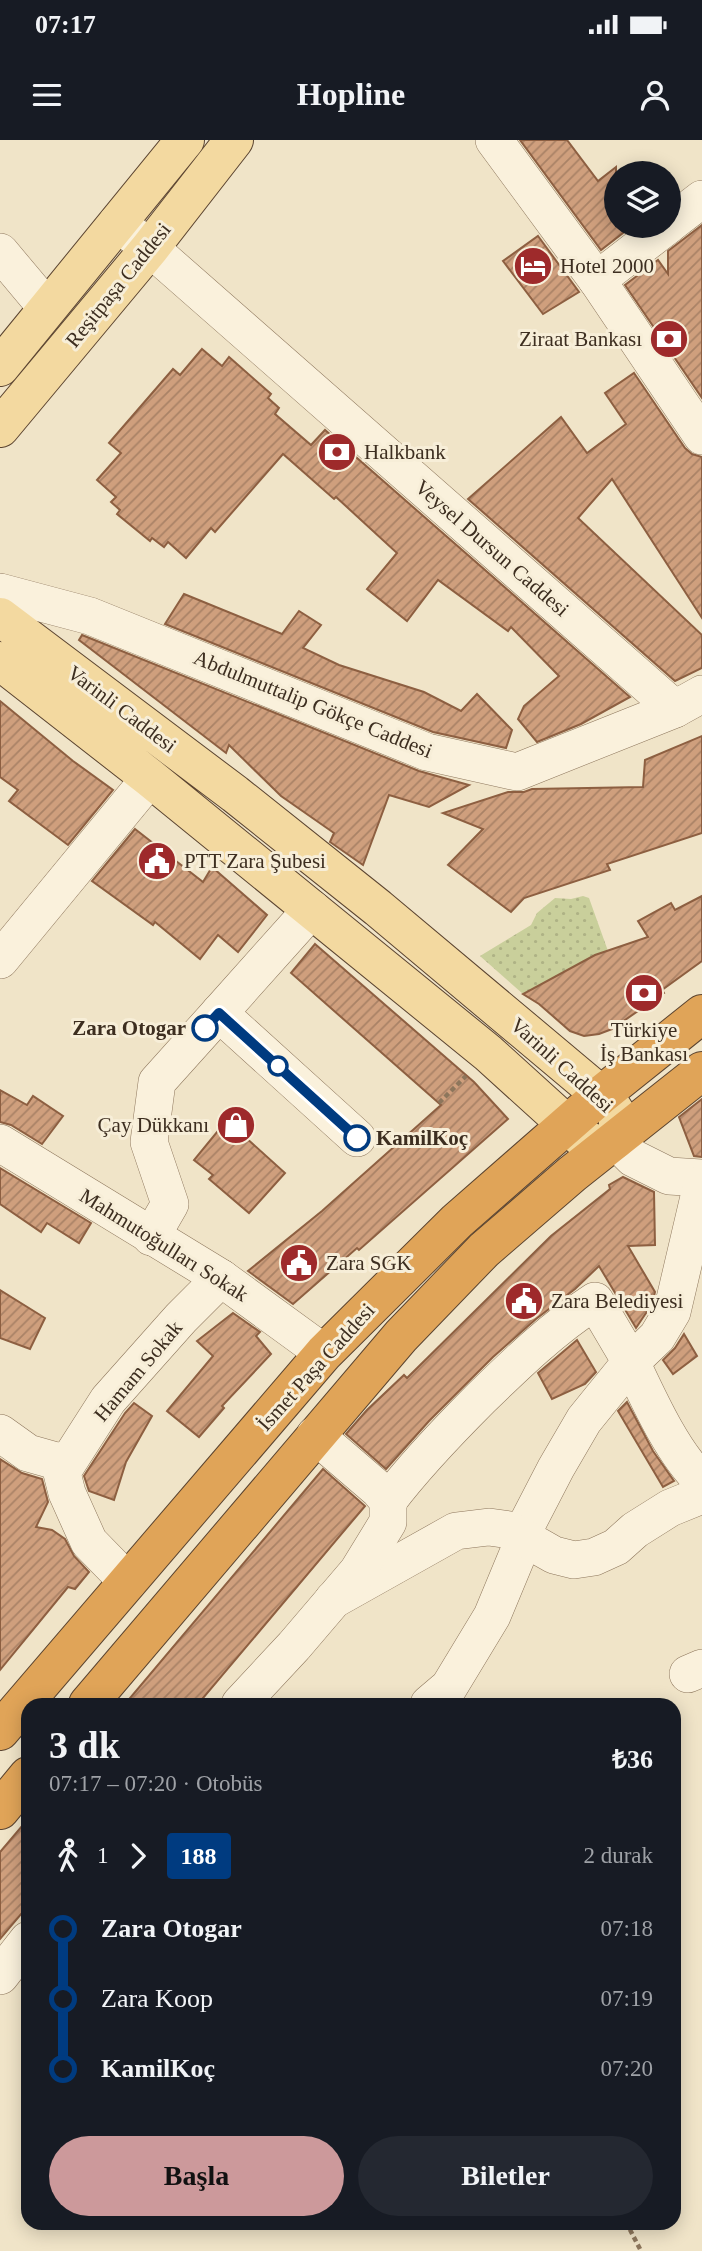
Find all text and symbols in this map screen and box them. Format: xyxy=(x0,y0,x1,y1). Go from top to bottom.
text: 07:17 xyxy=(35,10,96,39)
icon: menu xyxy=(28,76,66,114)
text: Hopline xyxy=(297,76,405,112)
icon: person xyxy=(636,76,674,114)
map controls xyxy=(604,161,681,238)
button: layers xyxy=(604,161,681,238)
street label: Reşitpaşa Caddesi xyxy=(60,218,176,352)
hotel icon: Hotel 2000 xyxy=(512,245,554,287)
place label: Hotel 2000 xyxy=(560,254,654,278)
bank icon: Ziraat Bankası xyxy=(648,318,690,360)
place label: Ziraat Bankası xyxy=(519,327,642,351)
bank icon: Halkbank xyxy=(316,431,358,473)
place label: Halkbank xyxy=(364,440,446,464)
street label: Veysel Dursun Caddesi xyxy=(410,475,574,621)
street label: Abdulmuttalip Gökçe Caddesi xyxy=(190,645,436,763)
street label: Varinli Caddesi xyxy=(63,660,181,758)
public building icon: PTT Zara Şubesi xyxy=(136,840,178,882)
place label: PTT Zara Şubesi xyxy=(184,849,326,873)
bank icon: Türkiye İş Bankası xyxy=(623,972,665,1014)
street label: Varinli Caddesi xyxy=(506,1013,618,1118)
marker: Zara Otogar xyxy=(192,1015,218,1041)
place label: Zara Otogar xyxy=(72,1016,186,1040)
place label: Türkiye İş Bankası xyxy=(600,1018,688,1066)
unlabelled marker xyxy=(268,1056,288,1076)
shop icon: Çay Dükkanı xyxy=(215,1104,257,1146)
place label: Çay Dükkanı xyxy=(98,1113,209,1137)
marker: KamilKoç xyxy=(344,1125,370,1151)
place label: KamilKoç xyxy=(376,1126,468,1150)
street label: Mahmutoğulları Sokak xyxy=(75,1183,253,1307)
public building icon: Zara SGK xyxy=(278,1242,320,1284)
place label: Zara SGK xyxy=(326,1251,412,1275)
public building icon: Zara Belediyesi xyxy=(503,1280,545,1322)
place label: Zara Belediyesi xyxy=(551,1289,684,1313)
street label: İsmet Paşa Caddesi xyxy=(252,1298,380,1436)
street label: Hamam Sokak xyxy=(89,1315,187,1426)
text: 3 dk xyxy=(49,1724,120,1766)
text: ₺36 xyxy=(612,1745,653,1774)
text: 07:17 – 07:20 · Otobüs xyxy=(49,1771,262,1796)
icon: walk xyxy=(49,1837,87,1875)
icon: forward xyxy=(119,1837,157,1875)
text: 1 xyxy=(97,1843,109,1868)
text: 188 xyxy=(181,1843,217,1869)
text: 2 durak xyxy=(583,1843,653,1868)
text: Zara Otogar xyxy=(101,1914,242,1943)
text: 07:18 xyxy=(601,1916,653,1941)
text: Zara Koop xyxy=(101,1984,213,2013)
text: 07:19 xyxy=(601,1986,653,2011)
text: KamilKoç xyxy=(101,2054,215,2083)
text: 07:20 xyxy=(601,2056,653,2081)
button: Başla xyxy=(49,2136,344,2216)
button: Biletler xyxy=(358,2136,653,2216)

